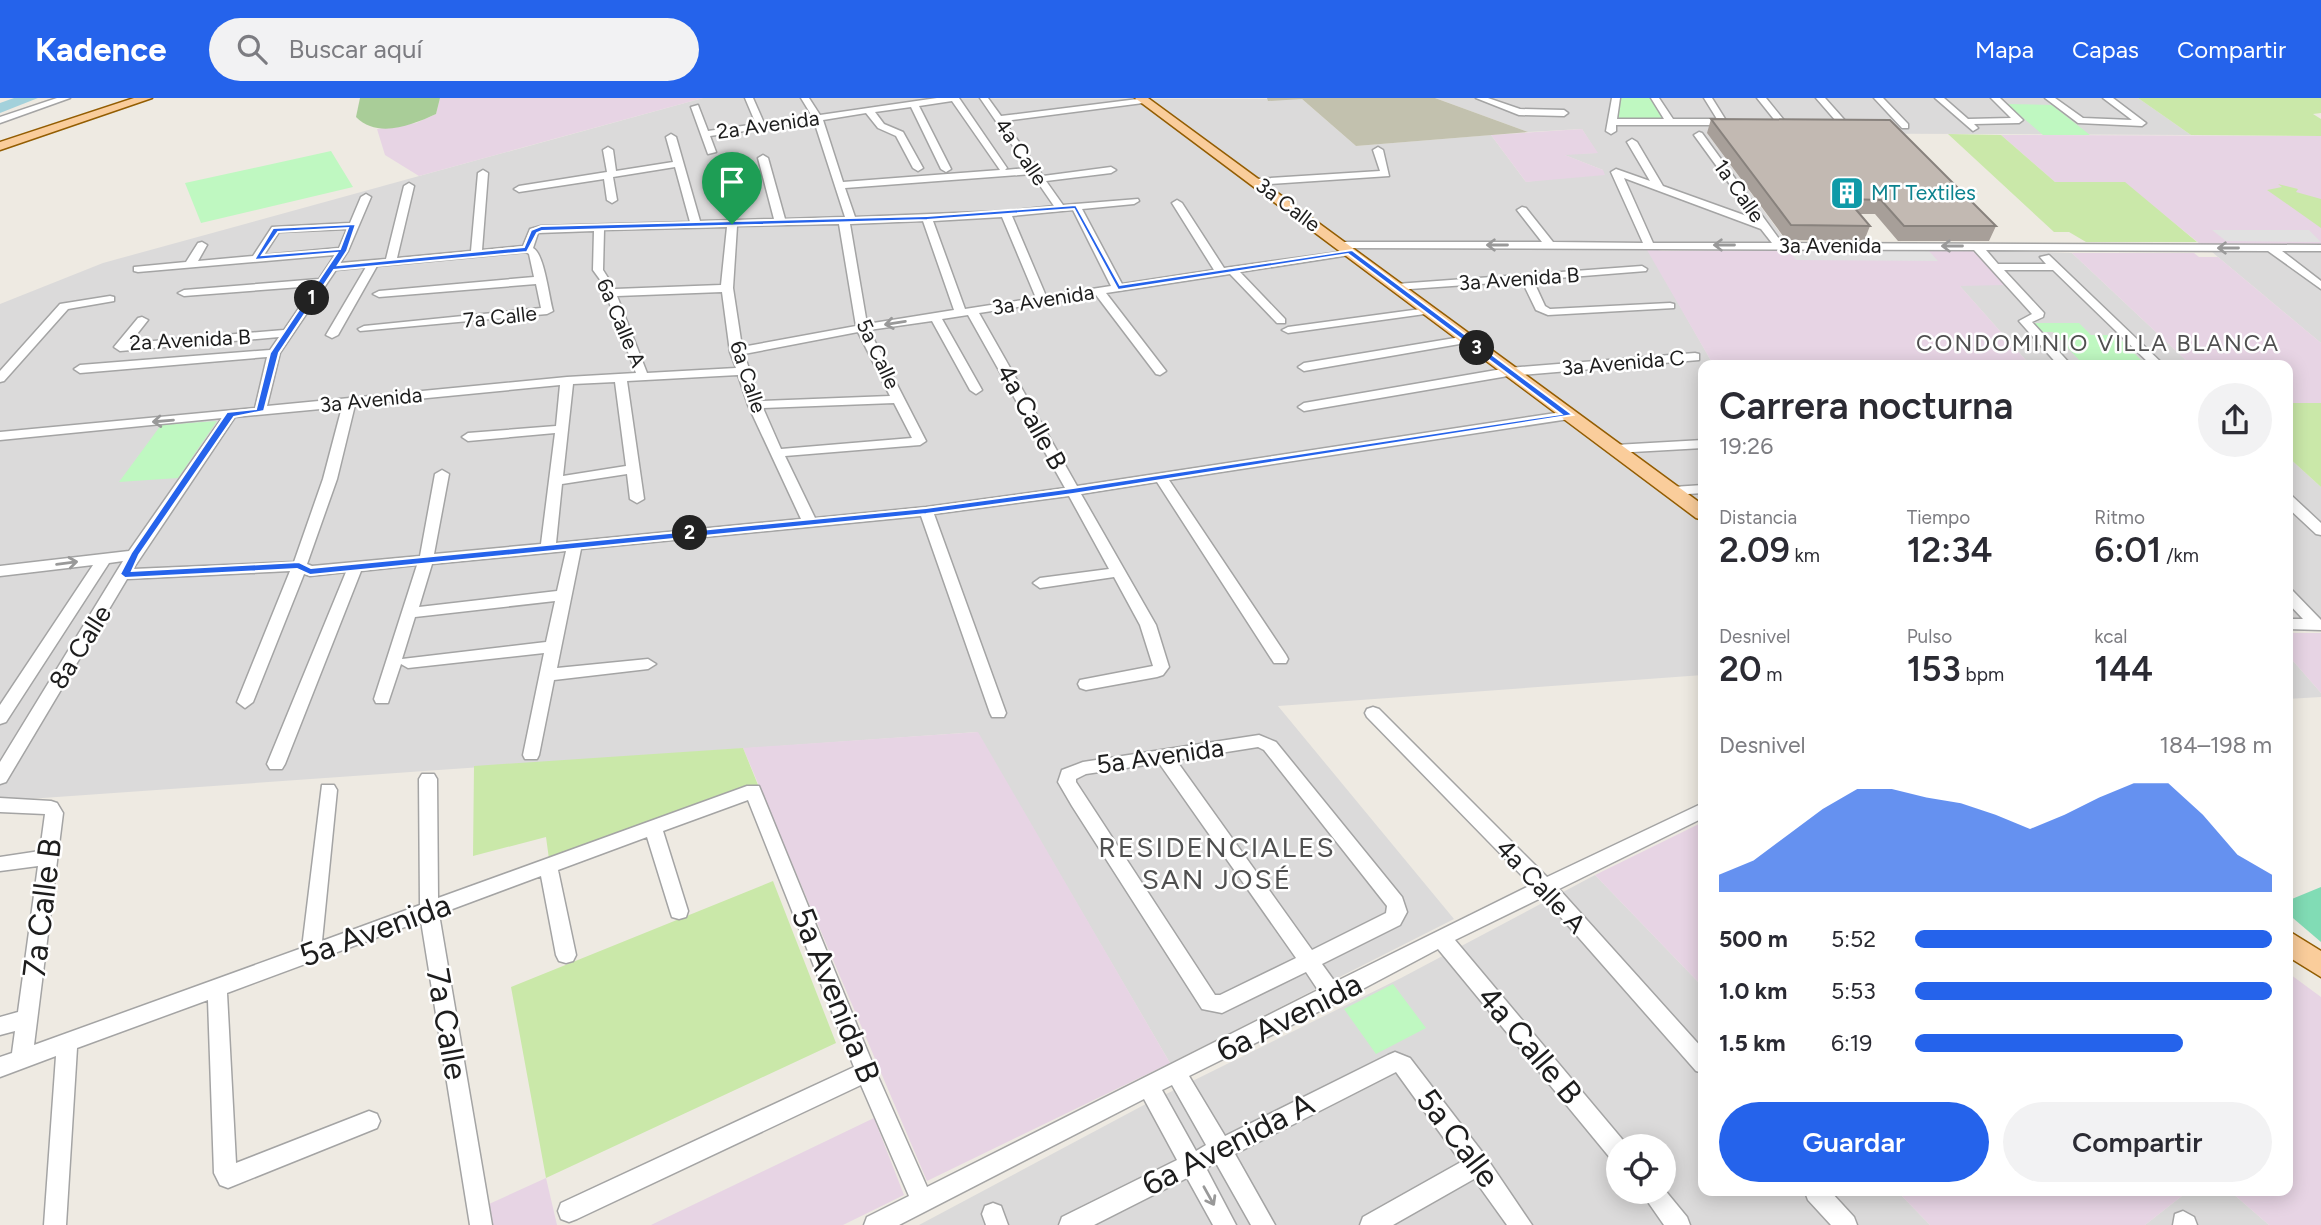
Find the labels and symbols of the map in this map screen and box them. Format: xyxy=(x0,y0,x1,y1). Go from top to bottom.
street label: 2a Avenida xyxy=(715,105,821,144)
street label: 4a Calle xyxy=(990,113,1053,190)
pin xyxy=(702,152,762,224)
street label: 1a Calle xyxy=(1709,154,1770,227)
street label: 3a Calle xyxy=(1251,172,1325,237)
building icon: MT Textiles xyxy=(1828,174,1866,212)
place label: MT Textiles xyxy=(1871,180,1976,205)
street label: 3a Avenida xyxy=(1778,233,1882,258)
one-way arrow xyxy=(1486,238,1509,252)
one-way arrow xyxy=(1713,239,1736,252)
one-way arrow xyxy=(1941,239,1964,253)
one-way arrow xyxy=(2217,241,2240,254)
street label: 3a Avenida B xyxy=(1458,262,1580,295)
street label: 6a Calle A xyxy=(592,275,651,371)
street label: 3a Avenida xyxy=(990,279,1096,320)
pin: 1 xyxy=(294,280,330,316)
street label: 7a Calle xyxy=(462,300,538,333)
street label: 5a Calle xyxy=(851,315,906,393)
one-way arrow xyxy=(884,316,907,329)
street label: 2a Avenida B xyxy=(129,324,251,355)
district label: CONDOMINIO VILLA BLANCA xyxy=(1916,329,2280,357)
pin: 3 xyxy=(1460,330,1494,366)
street label: 6a Calle xyxy=(725,338,772,416)
street label: 3a Avenida C xyxy=(1560,345,1685,380)
street label: 4a Calle B xyxy=(990,359,1074,475)
street label: 3a Avenida xyxy=(318,382,423,417)
one-way arrow xyxy=(152,415,175,428)
pin: 2 xyxy=(672,516,708,550)
one-way arrow xyxy=(55,557,78,570)
street label: 8a Calle xyxy=(42,599,118,695)
street label: 5a Avenida xyxy=(1094,731,1226,781)
district label: RESIDENCIALES SAN JOSÉ xyxy=(1098,830,1336,896)
street label: 4a Calle A xyxy=(1489,832,1593,940)
street label: 7a Calle B xyxy=(15,836,69,980)
street label: 5a Avenida xyxy=(294,885,456,975)
street label: 5a Avenida B xyxy=(784,902,888,1088)
street label: 6a Avenida xyxy=(1210,964,1368,1070)
street label: 7a Calle xyxy=(419,965,475,1083)
street label: 4a Calle B xyxy=(1470,978,1590,1112)
street label: 5a Calle xyxy=(1409,1081,1507,1195)
street label: 6a Avenida A xyxy=(1136,1084,1320,1203)
one-way arrow xyxy=(1202,1186,1216,1206)

